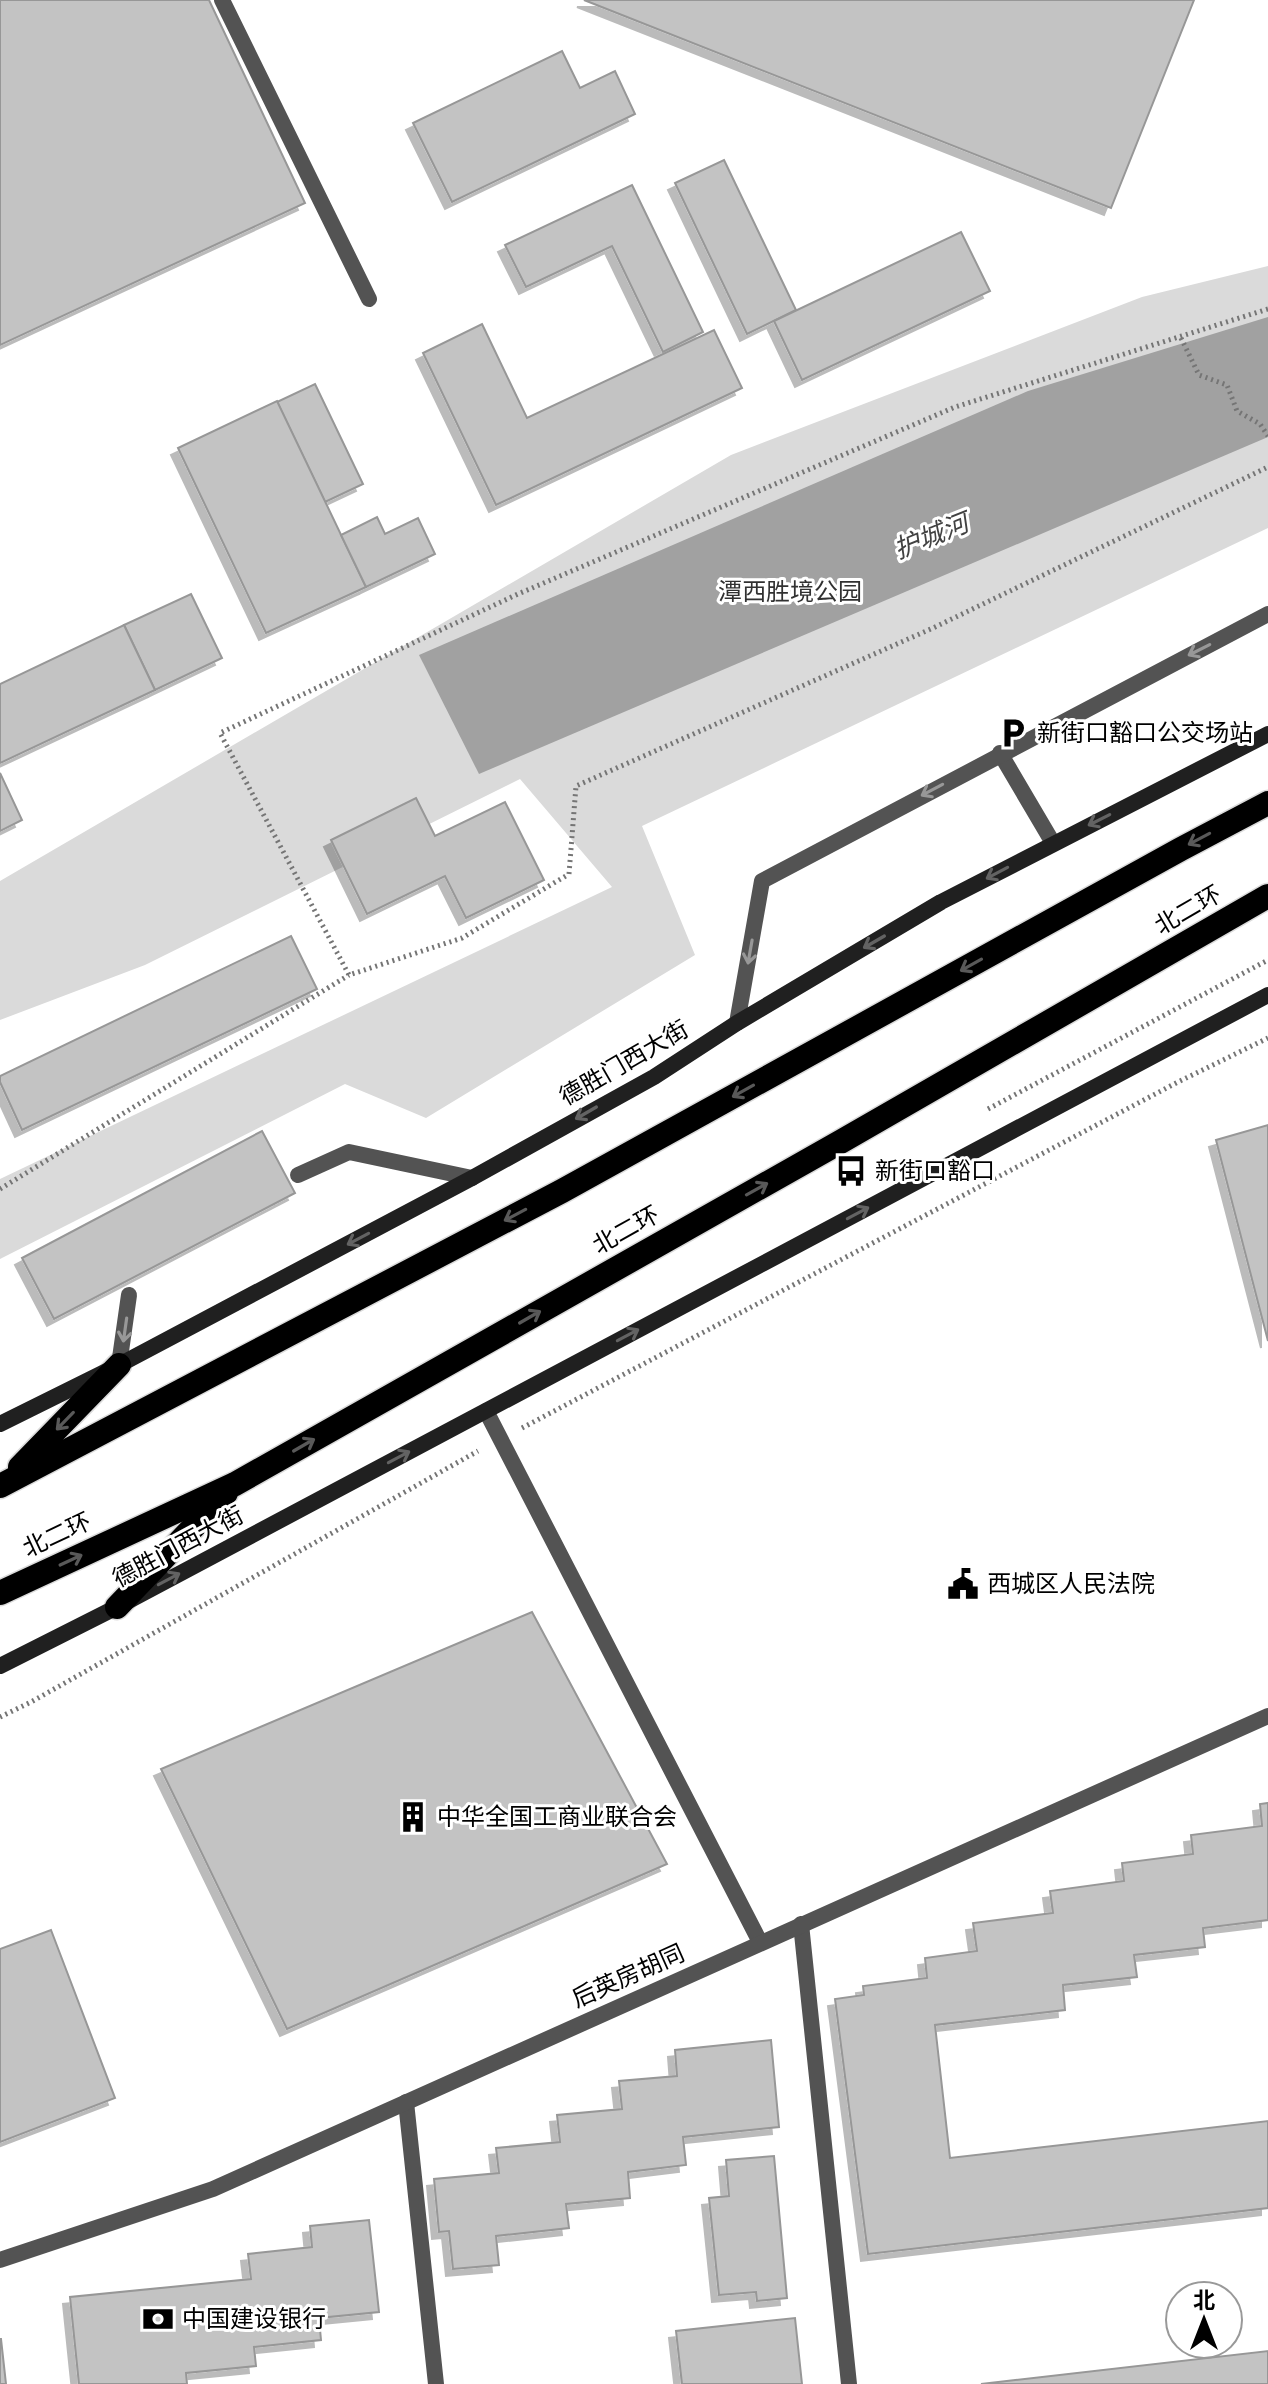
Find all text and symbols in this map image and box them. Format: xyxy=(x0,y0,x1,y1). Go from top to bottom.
water label: 护城河 xyxy=(889,505,978,565)
park label: 潭西胜境公园 xyxy=(718,577,862,606)
one-way arrow xyxy=(1187,643,1211,658)
parking icon: 新街口豁口公交场站 xyxy=(996,716,1030,750)
place label: 新街口豁口公交场站 xyxy=(1037,718,1253,747)
one-way arrow xyxy=(920,782,944,798)
one-way arrow xyxy=(1087,812,1111,828)
one-way arrow xyxy=(1187,832,1211,848)
one-way arrow xyxy=(985,865,1009,881)
street label: 北二环 xyxy=(1149,879,1226,940)
one-way arrow xyxy=(863,934,886,950)
one-way arrow xyxy=(741,938,756,964)
one-way arrow xyxy=(960,957,983,973)
street label: 德胜门西大街 xyxy=(554,1014,693,1111)
one-way arrow xyxy=(732,1083,756,1099)
one-way arrow xyxy=(574,1106,598,1121)
bus stop icon: 新街口豁口 xyxy=(834,1154,868,1188)
place label: 新街口豁口 xyxy=(875,1156,995,1185)
one-way arrow xyxy=(744,1181,768,1196)
street label: 北二环 xyxy=(587,1199,664,1260)
one-way arrow xyxy=(845,1204,869,1220)
one-way arrow xyxy=(504,1208,528,1224)
one-way arrow xyxy=(346,1231,370,1247)
one-way arrow xyxy=(518,1308,541,1324)
one-way arrow xyxy=(117,1316,132,1343)
one-way arrow xyxy=(616,1327,640,1342)
one-way arrow xyxy=(55,1411,74,1431)
one-way arrow xyxy=(291,1437,315,1452)
one-way arrow xyxy=(386,1449,410,1465)
street label: 德胜门西大街 xyxy=(107,1500,248,1593)
street label: 北二环 xyxy=(18,1506,96,1563)
one-way arrow xyxy=(58,1552,82,1567)
public building icon: 西城区人民法院 xyxy=(946,1567,980,1601)
place label: 西城区人民法院 xyxy=(987,1569,1155,1598)
one-way arrow xyxy=(157,1571,181,1587)
building icon: 中华全国工商业联合会 xyxy=(396,1800,430,1834)
place label: 中华全国工商业联合会 xyxy=(437,1802,677,1831)
street label: 后英房胡同 xyxy=(567,1938,689,2013)
north arrow xyxy=(1164,2280,1244,2360)
text: 北 xyxy=(1193,2287,1215,2314)
bank icon: 中国建设银行 xyxy=(141,2302,175,2336)
place label: 中国建设银行 xyxy=(182,2304,326,2333)

